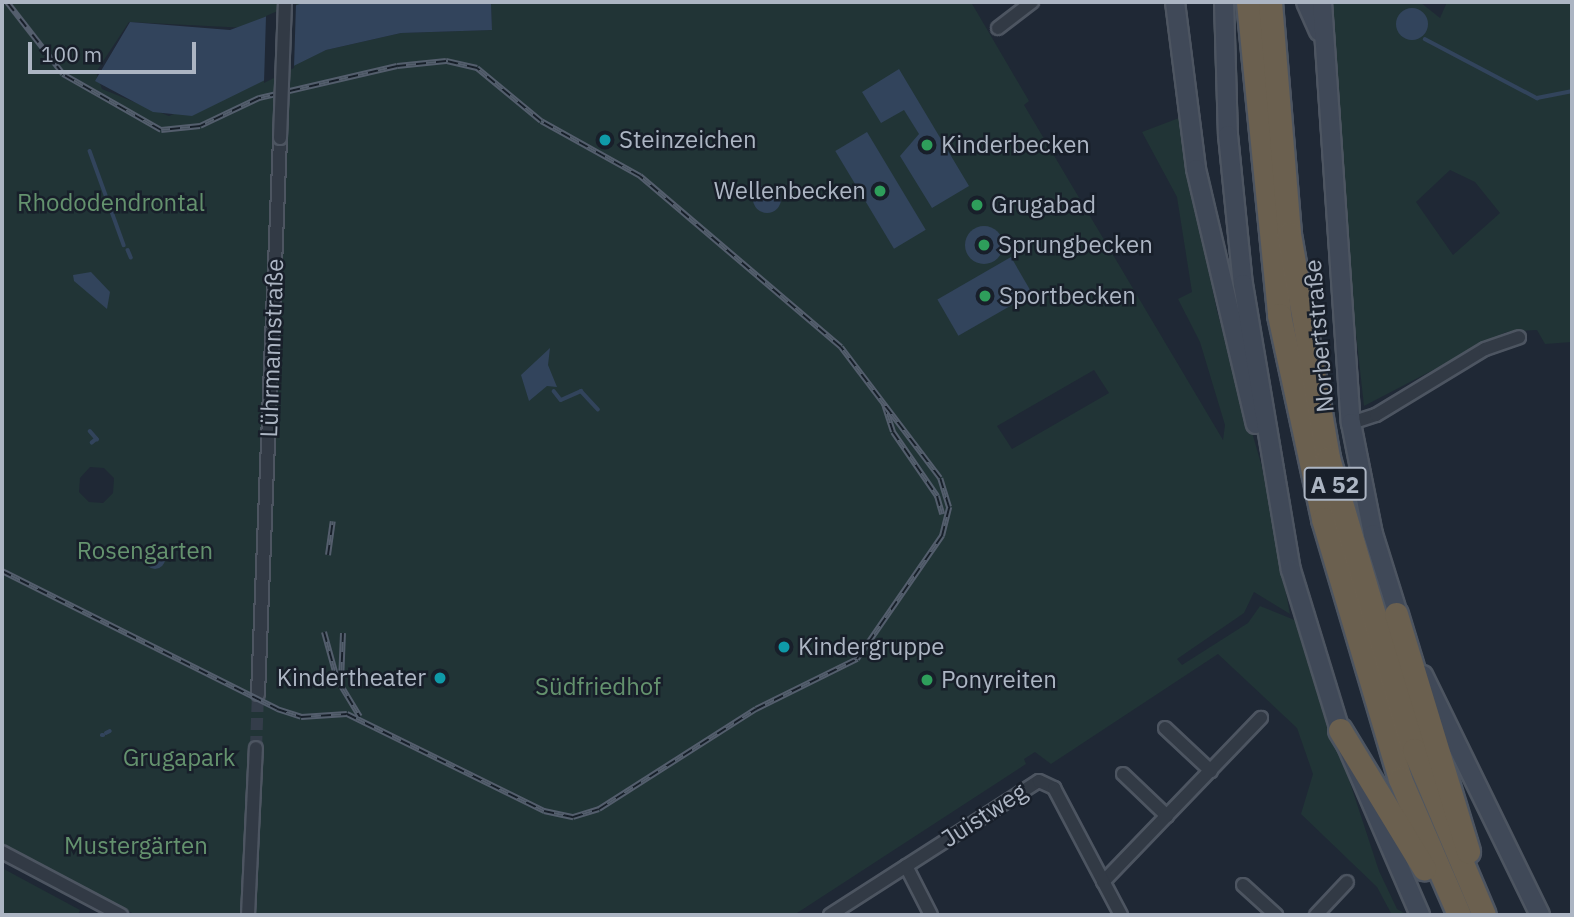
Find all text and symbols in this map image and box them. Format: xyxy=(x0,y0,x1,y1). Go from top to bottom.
scale bar xyxy=(32,28,200,72)
text: 100 m xyxy=(41,40,102,68)
place label: Steinzeichen xyxy=(619,126,757,154)
place label: Kinderbecken xyxy=(941,131,1090,159)
marker: Steinzeichen xyxy=(597,132,613,148)
marker: Kinderbecken xyxy=(919,137,935,153)
place label: Wellenbecken xyxy=(714,177,866,205)
marker: Wellenbecken xyxy=(872,183,888,199)
park label: Rhododendrontal xyxy=(17,189,205,217)
place label: Grugabad xyxy=(991,191,1096,219)
marker: Grugabad xyxy=(969,197,985,213)
place label: Sprungbecken xyxy=(998,231,1153,259)
marker: Sprungbecken xyxy=(976,237,992,253)
street label: Lührmannstraße xyxy=(254,258,290,438)
street label: Norbertstraße xyxy=(1298,258,1340,414)
place label: Sportbecken xyxy=(999,282,1136,310)
marker: Sportbecken xyxy=(977,288,993,304)
road number: A 52 xyxy=(1304,464,1366,504)
park label: Rosengarten xyxy=(77,537,213,565)
place label: Kindergruppe xyxy=(798,633,944,661)
marker: Kindergruppe xyxy=(776,639,792,655)
place label: Kindertheater xyxy=(277,664,426,692)
place label: Ponyreiten xyxy=(941,666,1057,694)
marker: Kindertheater xyxy=(432,670,448,686)
marker: Ponyreiten xyxy=(919,672,935,688)
park label: Südfriedhof xyxy=(535,673,661,701)
park label: Grugapark xyxy=(123,744,235,772)
street label: Juistweg xyxy=(936,777,1032,853)
park label: Mustergärten xyxy=(64,832,208,860)

